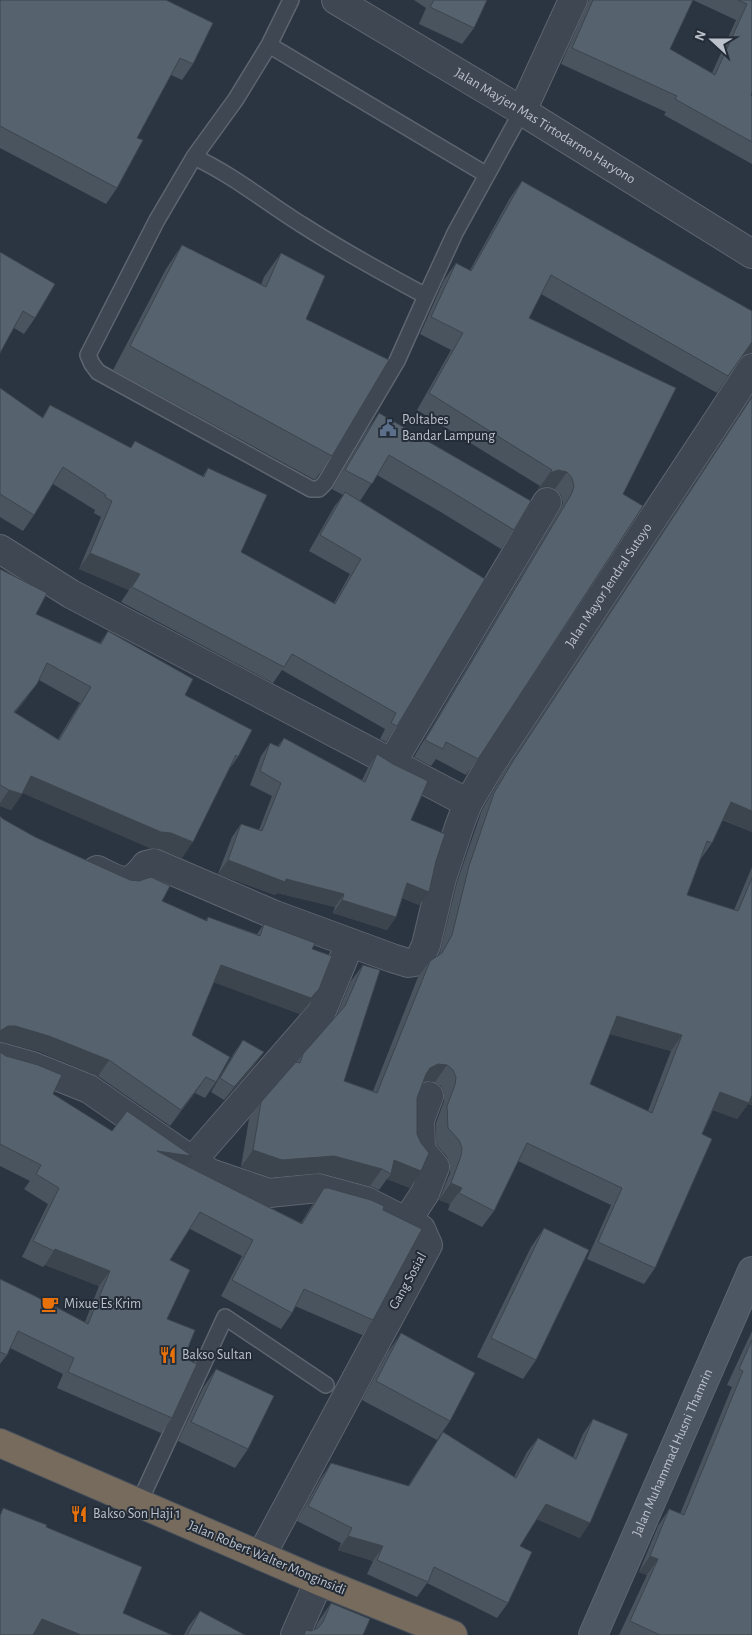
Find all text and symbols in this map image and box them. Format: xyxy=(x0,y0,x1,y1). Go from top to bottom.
north arrow xyxy=(687,15,737,65)
text: N xyxy=(693,29,709,43)
street label: Jalan Mayjen Mas Tirtodarmo Haryono xyxy=(452,65,638,187)
place label: Poltabes Bandar Lampung xyxy=(402,413,495,443)
public building icon: Poltabes Bandar Lampung xyxy=(378,418,398,438)
street label: Jalan Mayor Jendral Sutoyo xyxy=(563,521,655,650)
street label: Gang Sosial xyxy=(387,1250,429,1312)
cafe icon: Mixue Es Krim xyxy=(40,1294,60,1314)
place label: Mixue Es Krim xyxy=(64,1297,141,1311)
restaurant icon: Bakso Sultan xyxy=(158,1345,178,1365)
place label: Bakso Sultan xyxy=(182,1348,252,1362)
street label: Jalan Muhammad Husni Thamrin xyxy=(630,1367,715,1538)
restaurant icon: Bakso Son Haji 1 xyxy=(69,1504,89,1524)
place label: Bakso Son Haji 1 xyxy=(93,1507,180,1521)
street label: Jalan Robert Walter Monginsidi xyxy=(186,1518,348,1598)

